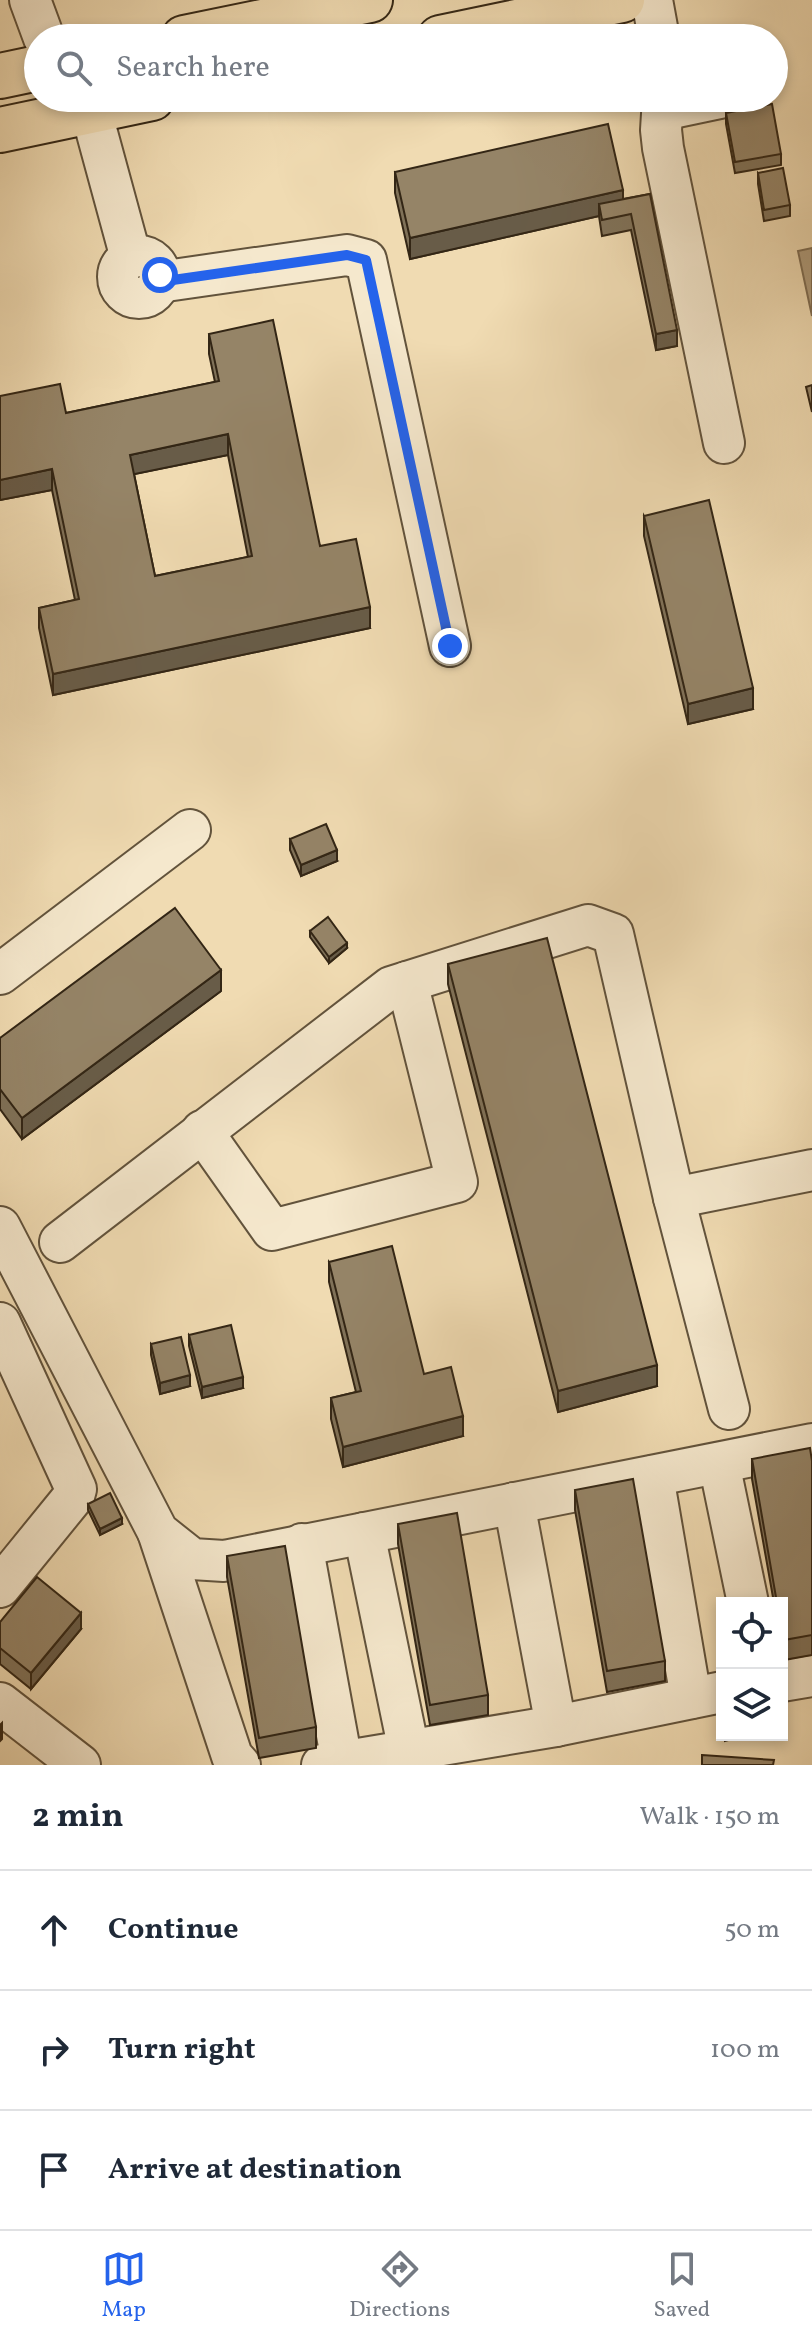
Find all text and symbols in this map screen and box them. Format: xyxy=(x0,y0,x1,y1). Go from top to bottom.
search box xyxy=(24,24,788,112)
icon: search xyxy=(52,46,96,90)
text: Search here xyxy=(116,47,270,89)
route start xyxy=(142,257,178,293)
route end xyxy=(432,628,468,664)
map controls xyxy=(716,1597,788,1741)
button: locate xyxy=(716,1597,788,1669)
button: layers xyxy=(716,1669,788,1741)
text: 2 min xyxy=(32,1794,124,1841)
text: Walk · 150 m xyxy=(639,1799,780,1835)
icon: ahead xyxy=(32,1908,76,1952)
text: Continue xyxy=(108,1909,239,1951)
text: 50 m xyxy=(724,1912,780,1948)
icon: right xyxy=(32,2028,76,2072)
text: Turn right xyxy=(108,2029,256,2071)
text: 100 m xyxy=(710,2032,780,2068)
icon: arrive xyxy=(32,2148,76,2192)
text: Arrive at destination xyxy=(108,2149,402,2191)
tab: Map xyxy=(102,2247,146,2326)
tab: Directions xyxy=(349,2247,450,2326)
tab: Saved xyxy=(654,2247,710,2326)

